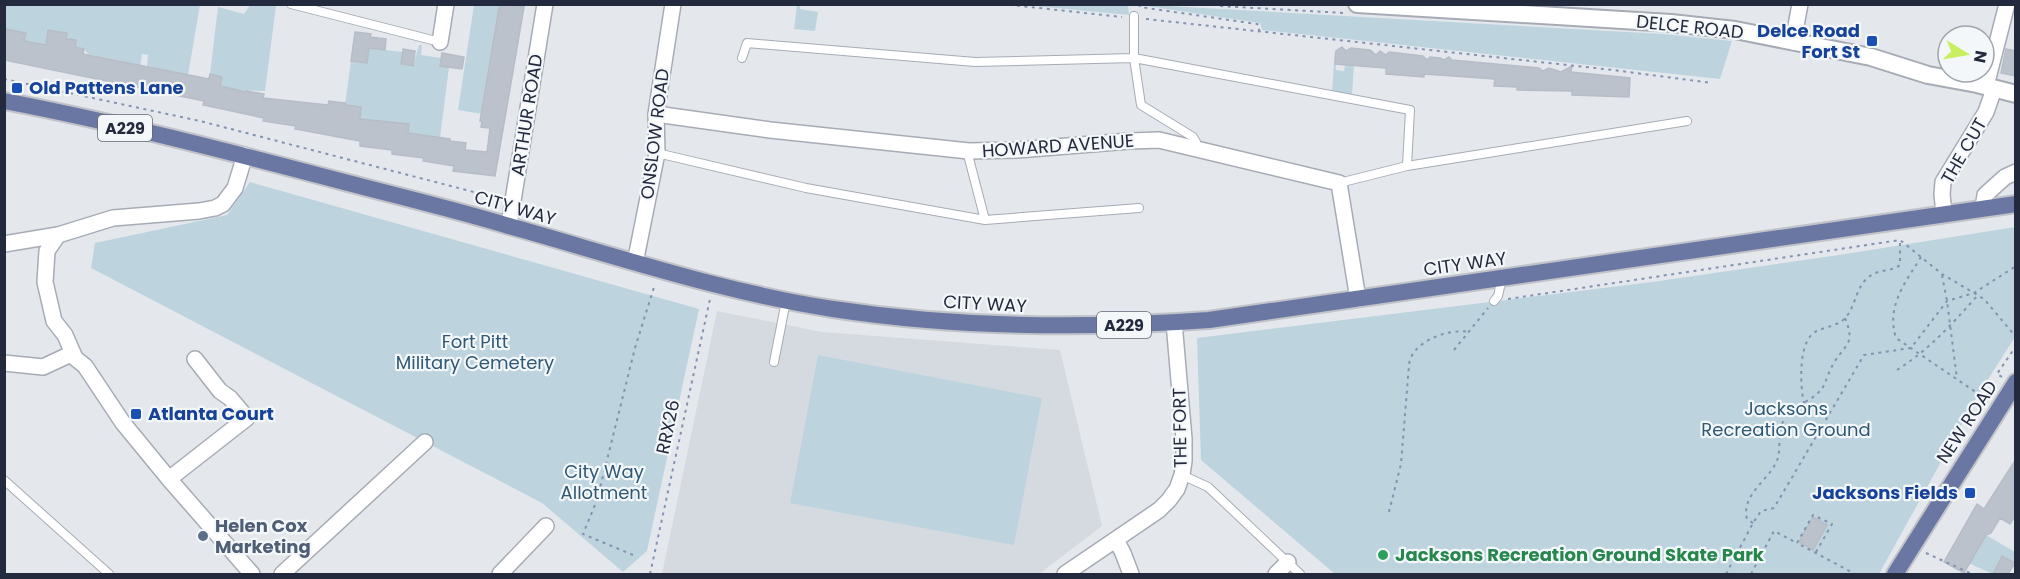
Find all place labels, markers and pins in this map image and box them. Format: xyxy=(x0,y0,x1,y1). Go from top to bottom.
place label: Delce Road Fort St xyxy=(1757,18,1860,64)
marker: Delce Road Fort St xyxy=(1865,34,1879,48)
place label: Old Pattens Lane xyxy=(29,75,184,100)
marker: Old Pattens Lane xyxy=(10,81,24,95)
place label: Atlanta Court xyxy=(148,401,274,426)
marker: Atlanta Court xyxy=(129,407,143,421)
place label: Jacksons Fields xyxy=(1812,480,1958,505)
marker: Jacksons Fields xyxy=(1963,486,1977,500)
place label: Helen Cox Marketing xyxy=(215,513,311,559)
marker: Helen Cox Marketing xyxy=(196,529,210,543)
place label: Jacksons Recreation Ground Skate Park xyxy=(1395,542,1765,567)
marker: Jacksons Recreation Ground Skate Park xyxy=(1376,548,1390,562)

